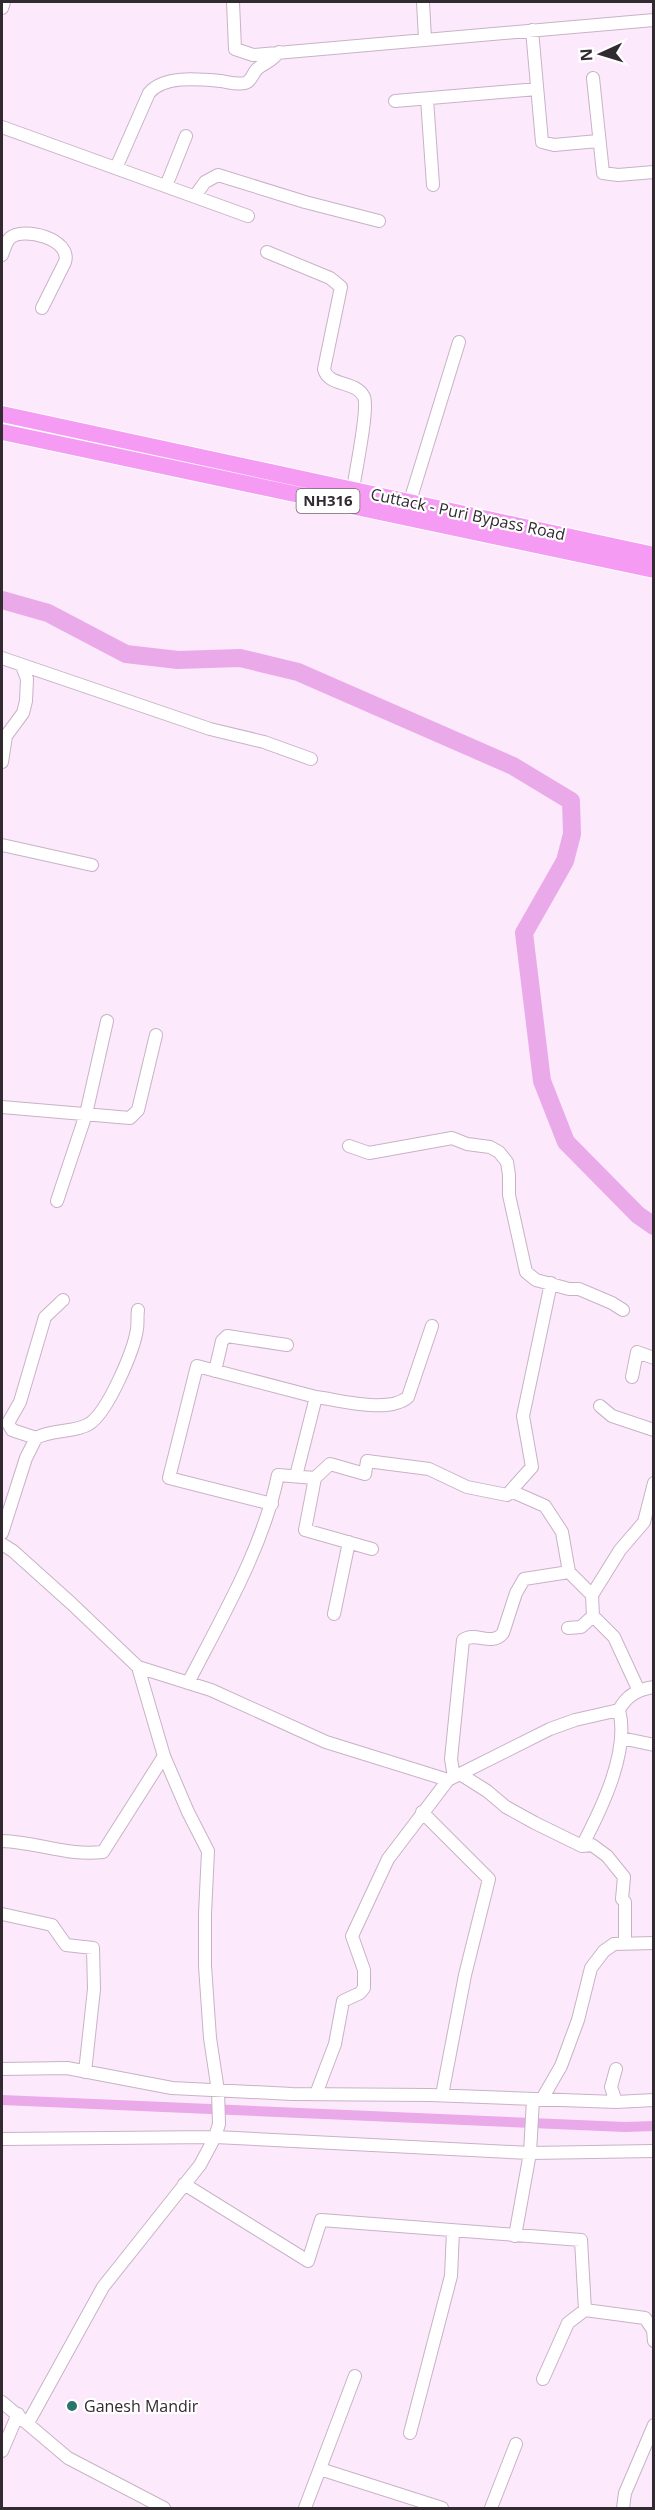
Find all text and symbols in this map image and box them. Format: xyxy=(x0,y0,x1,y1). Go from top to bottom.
north arrow xyxy=(571,24,631,84)
text: N xyxy=(575,48,597,62)
street label: Cuttack - Puri Bypass Road xyxy=(369,483,567,545)
road number: NH316 xyxy=(296,489,360,513)
place label: Ganesh Mandir xyxy=(84,2395,199,2417)
marker: Ganesh Mandir xyxy=(65,2399,79,2413)

